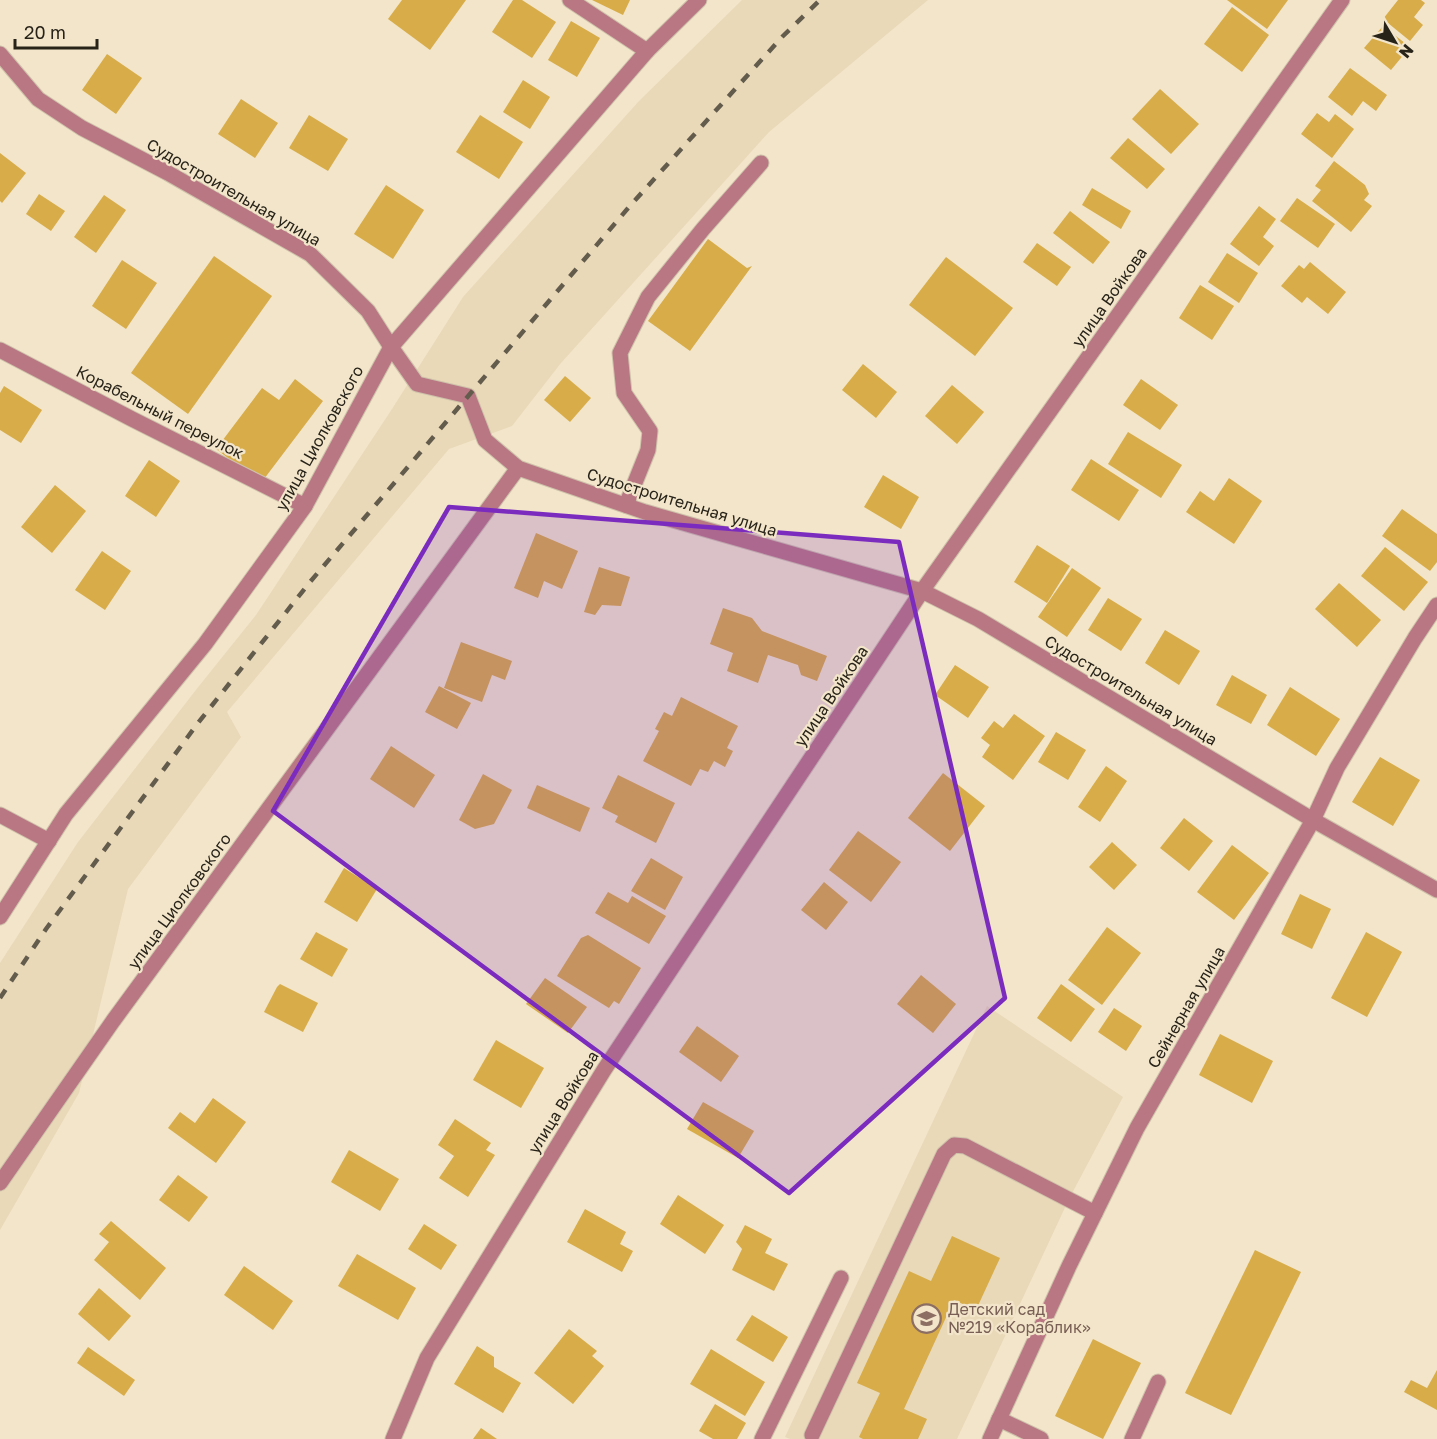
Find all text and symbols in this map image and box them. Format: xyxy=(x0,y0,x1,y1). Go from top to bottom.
scale bar xyxy=(15,12,98,50)
north arrow xyxy=(1365,12,1425,72)
text: 20 m xyxy=(24,21,66,43)
text: N xyxy=(1395,40,1418,62)
street label: Судостроительная улица xyxy=(143,134,325,250)
street label: улица Войкова xyxy=(1067,243,1151,351)
street label: Корабельный переулок xyxy=(73,361,247,463)
street label: улица Циолковского xyxy=(271,362,367,514)
street label: Судостроительная улица xyxy=(585,464,779,540)
street label: Судостроительная улица xyxy=(1041,630,1221,750)
street label: улица Войкова xyxy=(790,642,872,750)
street label: улица Циолковского xyxy=(123,829,235,973)
street label: Сейнерная улица xyxy=(1143,942,1229,1072)
street label: улица Войкова xyxy=(523,1047,603,1157)
place label: Детский сад №219 «Кораблик» xyxy=(948,1299,1091,1337)
school or university icon: Детский сад №219 «Кораблик» xyxy=(911,1302,943,1334)

